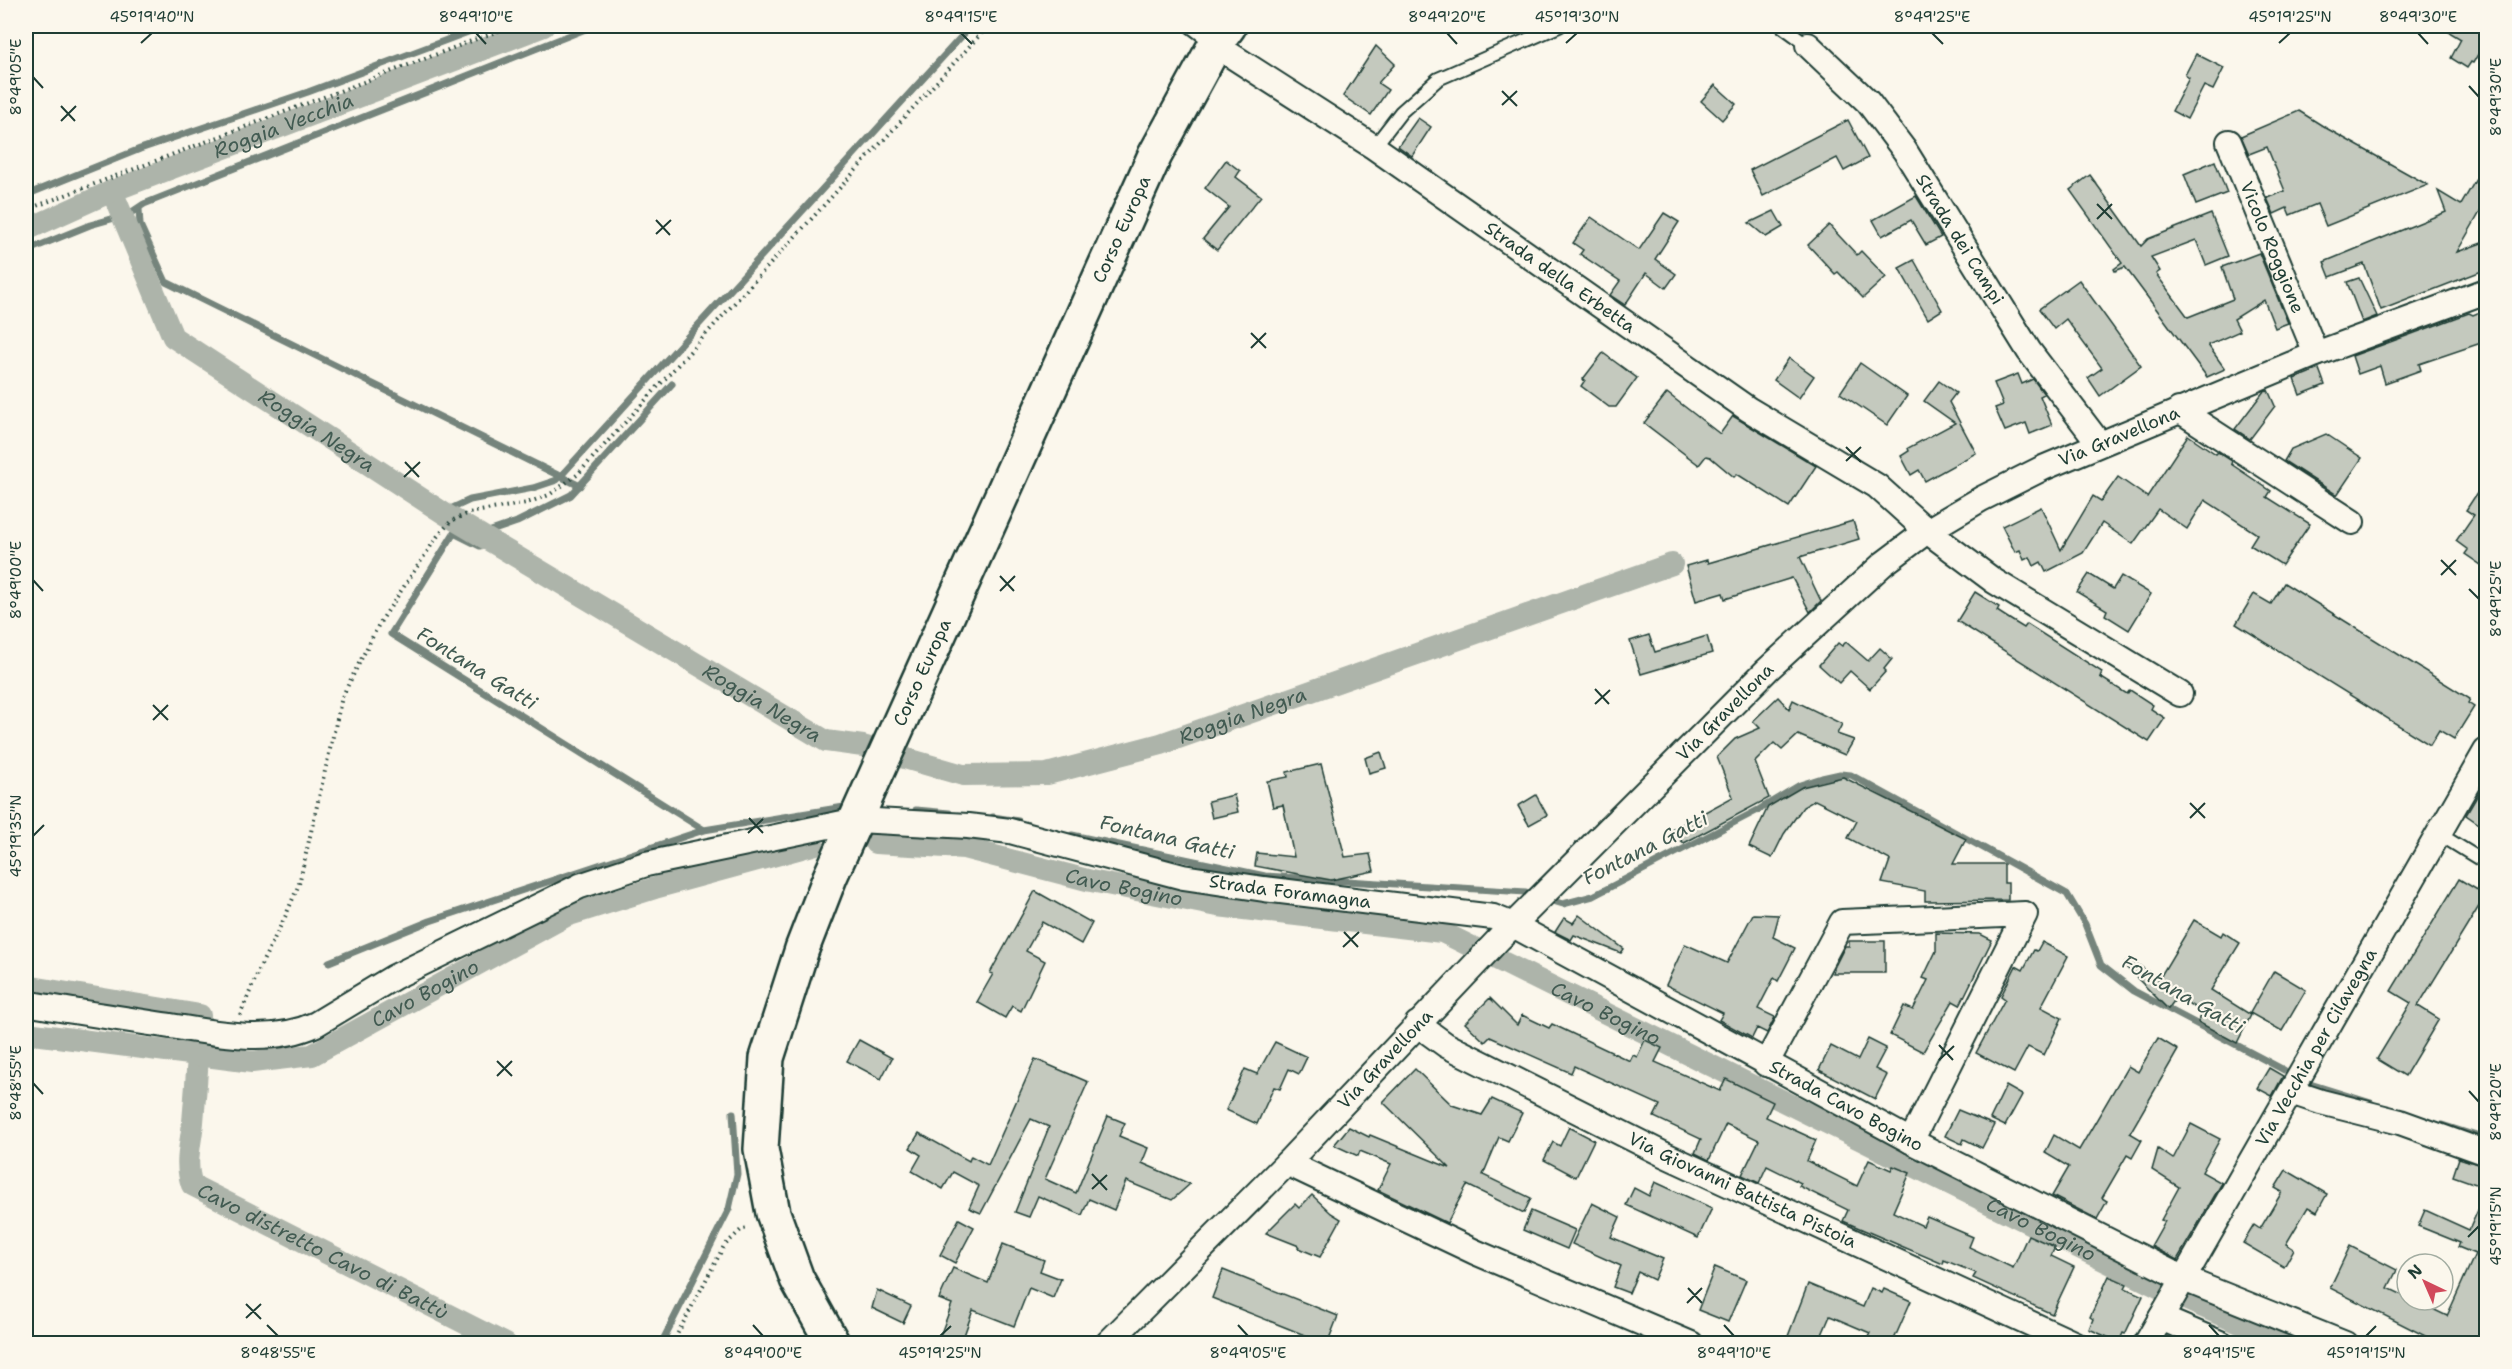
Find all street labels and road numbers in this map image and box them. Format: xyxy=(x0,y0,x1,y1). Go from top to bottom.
street label: Strada dei Campi xyxy=(1910,169,2009,309)
street label: Corso Europa xyxy=(1087,172,1156,287)
street label: Vicolo Roggione xyxy=(2235,178,2310,317)
street label: Strada della Erbetta xyxy=(1480,216,1640,339)
street label: Via Gravellona xyxy=(2055,400,2183,472)
street label: Corso Europa xyxy=(887,615,957,730)
street label: Via Gravellona xyxy=(1671,658,1779,766)
street label: Strada Foramagna xyxy=(1208,869,1372,914)
street label: Via Vecchia per Cilavegna xyxy=(2250,944,2382,1151)
street label: Via Gravellona xyxy=(1332,1004,1438,1114)
street label: Strada Cavo Bogino xyxy=(1765,1054,1927,1157)
street label: Via Giovanni Battista Pistoia xyxy=(1624,1127,1861,1254)

